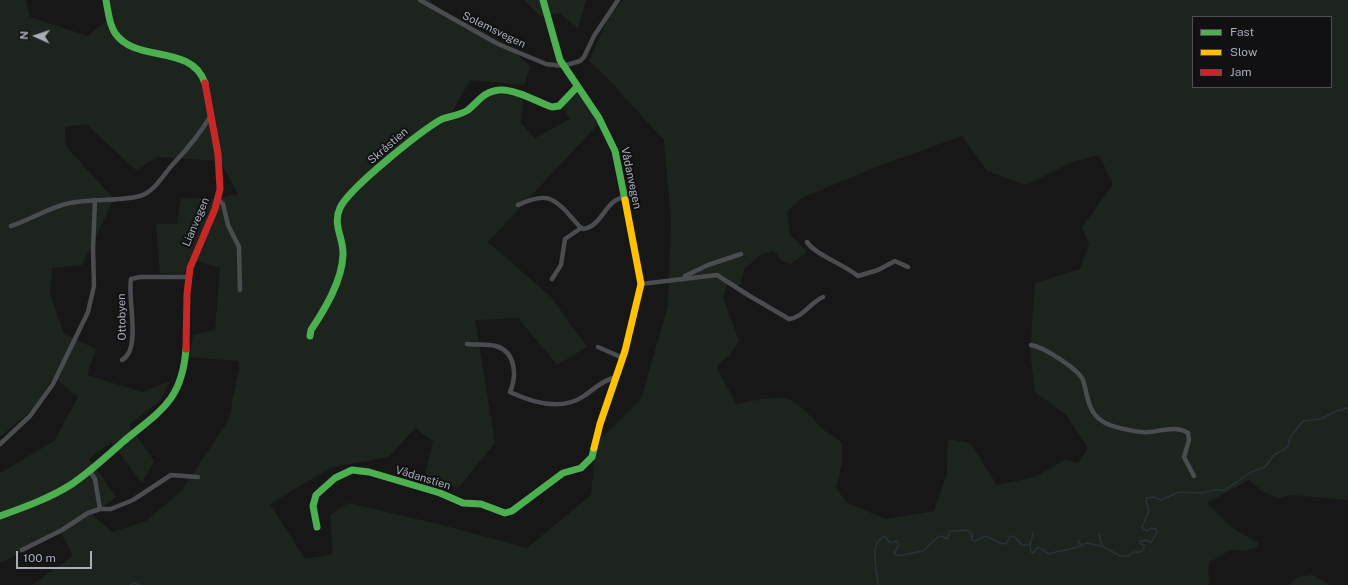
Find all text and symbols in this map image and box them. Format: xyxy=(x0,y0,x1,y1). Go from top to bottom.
street label: Solemsvegen xyxy=(460,9,528,51)
north arrow xyxy=(16,16,56,56)
legend xyxy=(1192,16,1332,88)
text: Fast xyxy=(1230,25,1254,39)
text: N xyxy=(18,31,30,40)
text: Slow xyxy=(1230,45,1257,59)
text: Jam xyxy=(1230,65,1252,79)
street label: Skråstien xyxy=(365,125,411,167)
street label: Vådanvegen xyxy=(618,146,644,210)
street label: Lianvegen xyxy=(180,195,212,249)
street label: Ottobyen xyxy=(115,293,129,341)
street label: Vådanstien xyxy=(394,463,452,493)
scale bar xyxy=(18,543,94,569)
text: 100 m xyxy=(23,551,56,565)

